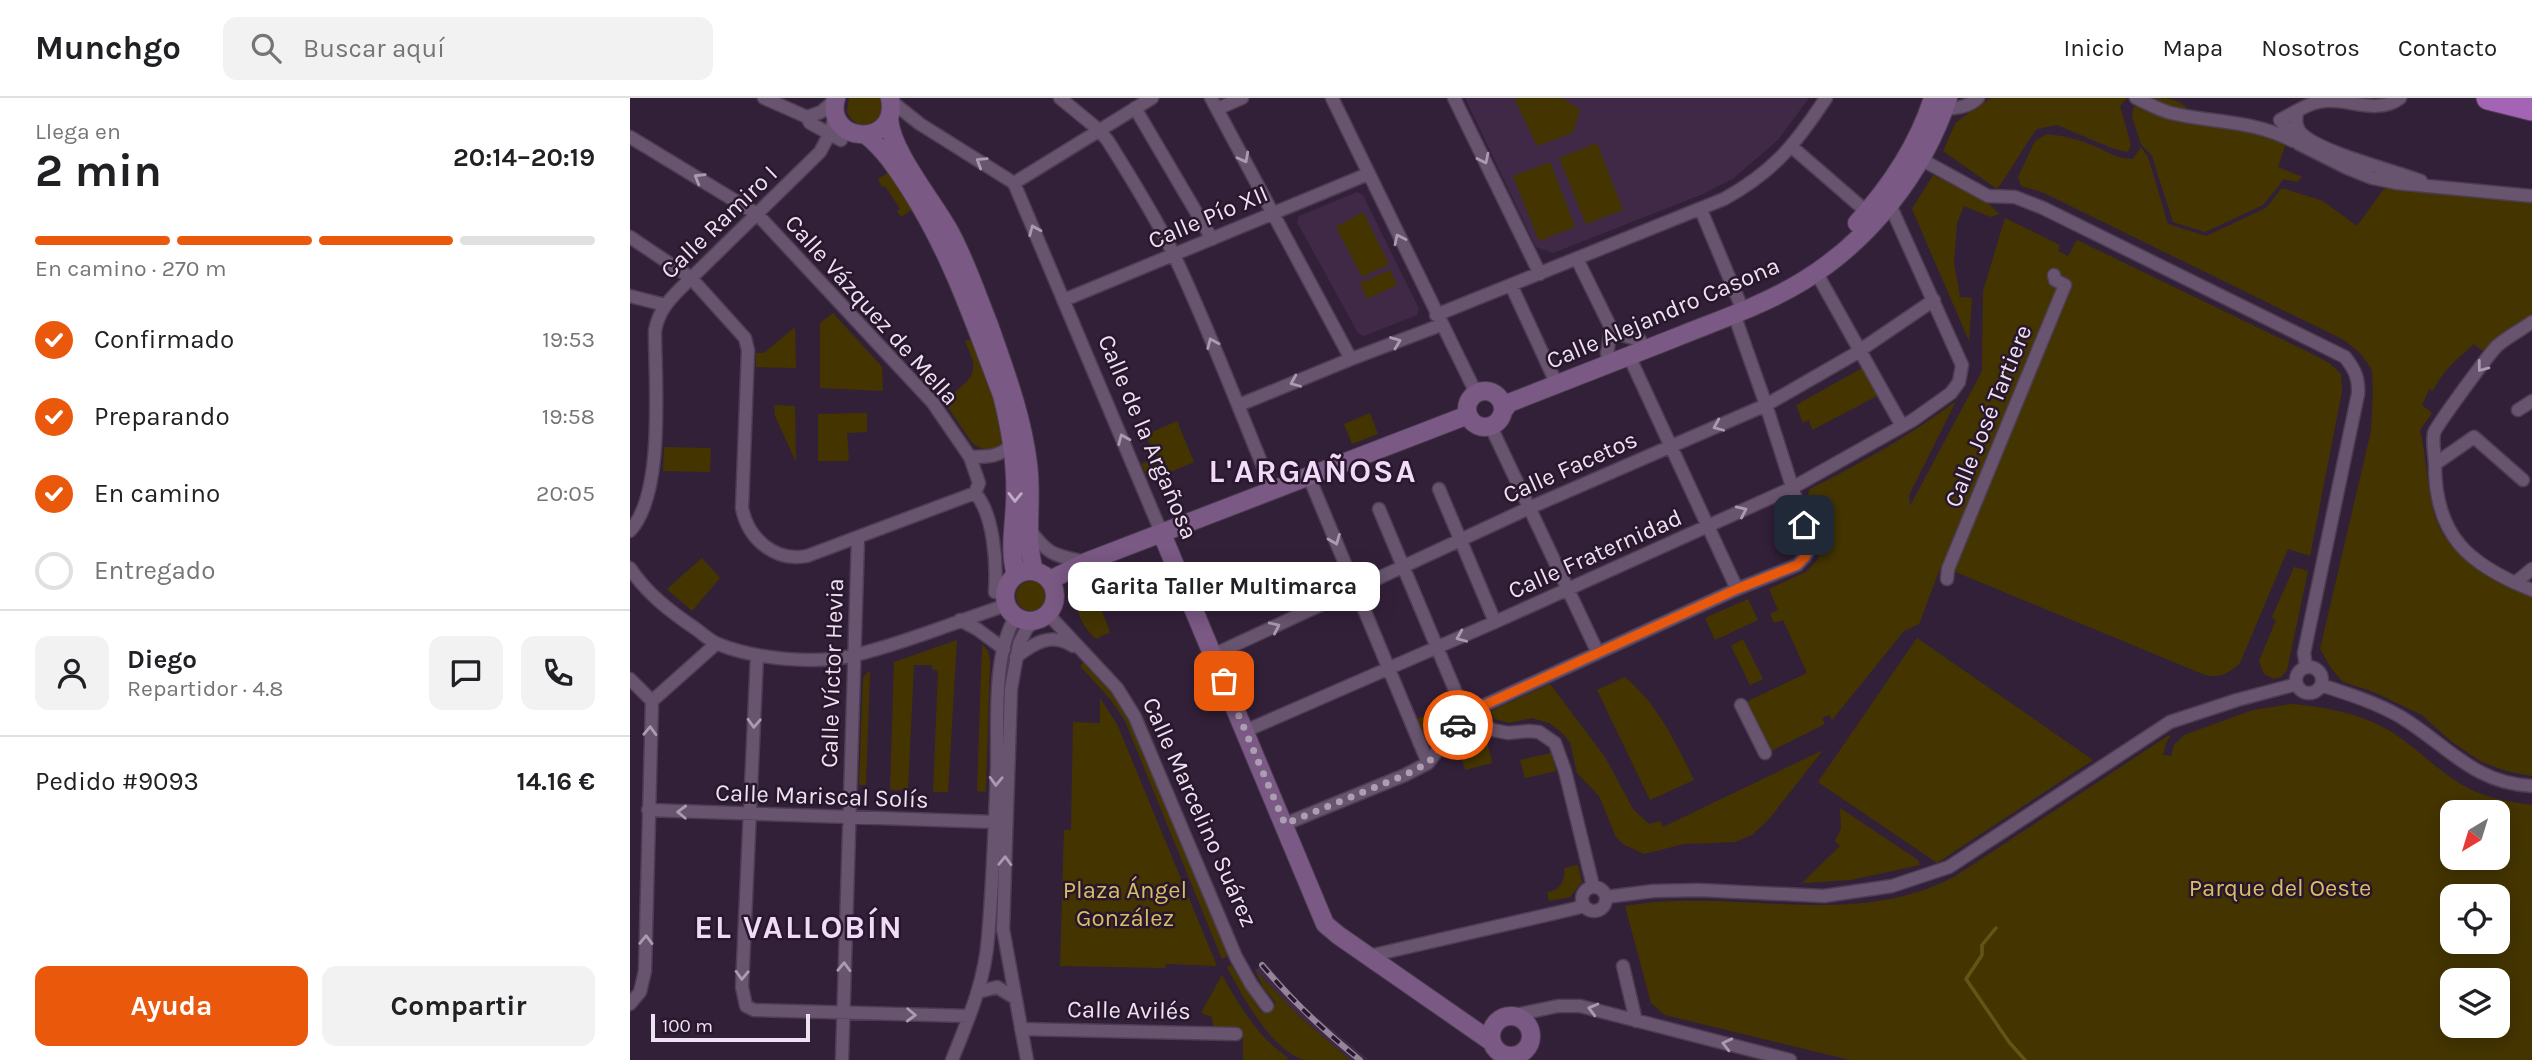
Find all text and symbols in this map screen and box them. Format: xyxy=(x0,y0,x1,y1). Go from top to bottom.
search box xyxy=(223,17,713,80)
text: Munchgo xyxy=(35,29,181,67)
icon: search xyxy=(247,29,285,67)
text: Buscar aquí xyxy=(303,33,445,64)
text: Inicio xyxy=(2063,34,2124,62)
text: Mapa xyxy=(2162,34,2223,62)
text: Nosotros xyxy=(2261,34,2360,62)
text: Contacto xyxy=(2398,34,2497,62)
text: Llega en xyxy=(35,118,121,145)
text: 20:14–20:19 xyxy=(453,142,595,173)
text: 2 min xyxy=(35,144,162,198)
one-way arrow xyxy=(1235,151,1249,163)
one-way arrow xyxy=(1475,152,1489,164)
one-way arrow xyxy=(975,157,988,170)
street label: Calle Ramiro I xyxy=(655,159,783,285)
one-way arrow xyxy=(693,174,706,187)
street label: Calle Pío XII xyxy=(1144,179,1272,255)
street label: Calle Vázquez de Mella xyxy=(779,209,965,411)
one-way arrow xyxy=(1029,225,1043,237)
one-way arrow xyxy=(1394,234,1408,246)
street label: Calle Alejandro Casona xyxy=(1542,251,1784,375)
text: En camino · 270 m xyxy=(35,255,226,282)
icon: check xyxy=(35,321,73,359)
street label: Calle José Tartiere xyxy=(1939,321,2037,511)
text: Confirmado xyxy=(94,324,234,355)
text: 19:53 xyxy=(542,326,595,353)
street label: Calle de la Argañosa xyxy=(1092,330,1204,544)
one-way arrow xyxy=(1389,336,1401,350)
one-way arrow xyxy=(1206,338,1220,350)
one-way arrow xyxy=(2477,359,2490,371)
one-way arrow xyxy=(1290,374,1302,388)
icon: check xyxy=(35,398,73,436)
text: Preparando xyxy=(94,401,230,432)
text: 19:58 xyxy=(542,403,595,430)
one-way arrow xyxy=(1713,417,1725,431)
street label: Calle Facetos xyxy=(1499,425,1641,509)
one-way arrow xyxy=(1117,434,1131,446)
district label: L'ARGAÑOSA xyxy=(1208,453,1418,490)
icon: check xyxy=(35,475,73,513)
text: En camino xyxy=(94,478,220,509)
text: 20:05 xyxy=(536,480,595,507)
one-way arrow xyxy=(1007,492,1023,502)
pin xyxy=(1774,495,1834,555)
street label: Calle Fraternidad xyxy=(1504,503,1686,605)
one-way arrow xyxy=(1734,505,1747,519)
icon: home xyxy=(1785,506,1823,544)
one-way arrow xyxy=(1327,533,1341,546)
text: Entregado xyxy=(94,555,215,586)
callout: Garita Taller Multimarca xyxy=(1068,562,1380,611)
text: Garita Taller Multimarca xyxy=(1091,573,1357,600)
street label: Calle Víctor Hevia xyxy=(815,578,849,768)
one-way arrow xyxy=(1268,621,1280,635)
one-way arrow xyxy=(1455,629,1468,643)
button: person xyxy=(35,636,109,710)
button: chat xyxy=(429,636,503,710)
button: phone xyxy=(521,636,595,710)
text: Diego xyxy=(127,644,197,675)
pin xyxy=(1194,651,1254,711)
icon: bag xyxy=(1205,662,1243,700)
text: Repartidor · 4.8 xyxy=(127,675,283,702)
courier xyxy=(1423,690,1493,760)
street label: Calle Marcelino Suárez xyxy=(1137,693,1263,931)
icon: car xyxy=(1439,706,1477,744)
one-way arrow xyxy=(746,718,761,729)
one-way arrow xyxy=(642,726,658,736)
text: Pedido #9093 xyxy=(35,766,199,797)
text: 14.16 € xyxy=(517,766,595,797)
one-way arrow xyxy=(989,776,1004,787)
street label: Calle Mariscal Solís xyxy=(715,778,929,814)
north arrow xyxy=(2440,800,2510,870)
map controls xyxy=(2440,800,2510,1038)
one-way arrow xyxy=(677,804,688,819)
one-way arrow xyxy=(998,855,1013,866)
park label: Parque del Oeste xyxy=(2189,874,2371,902)
park label: Plaza Ángel González xyxy=(1063,875,1187,932)
button: locate xyxy=(2440,884,2510,954)
district label: EL VALLOBÍN xyxy=(694,907,904,946)
one-way arrow xyxy=(638,934,653,945)
one-way arrow xyxy=(837,962,852,973)
button: Ayuda xyxy=(35,966,308,1046)
button: Compartir xyxy=(322,966,595,1046)
button: layers xyxy=(2440,968,2510,1038)
one-way arrow xyxy=(734,970,750,980)
street label: Calle Avilés xyxy=(1067,995,1191,1025)
one-way arrow xyxy=(1587,1003,1599,1018)
one-way arrow xyxy=(906,1007,917,1022)
scale bar xyxy=(651,1011,810,1043)
text: 100 m xyxy=(662,1015,713,1037)
one-way arrow xyxy=(1721,1038,1733,1052)

